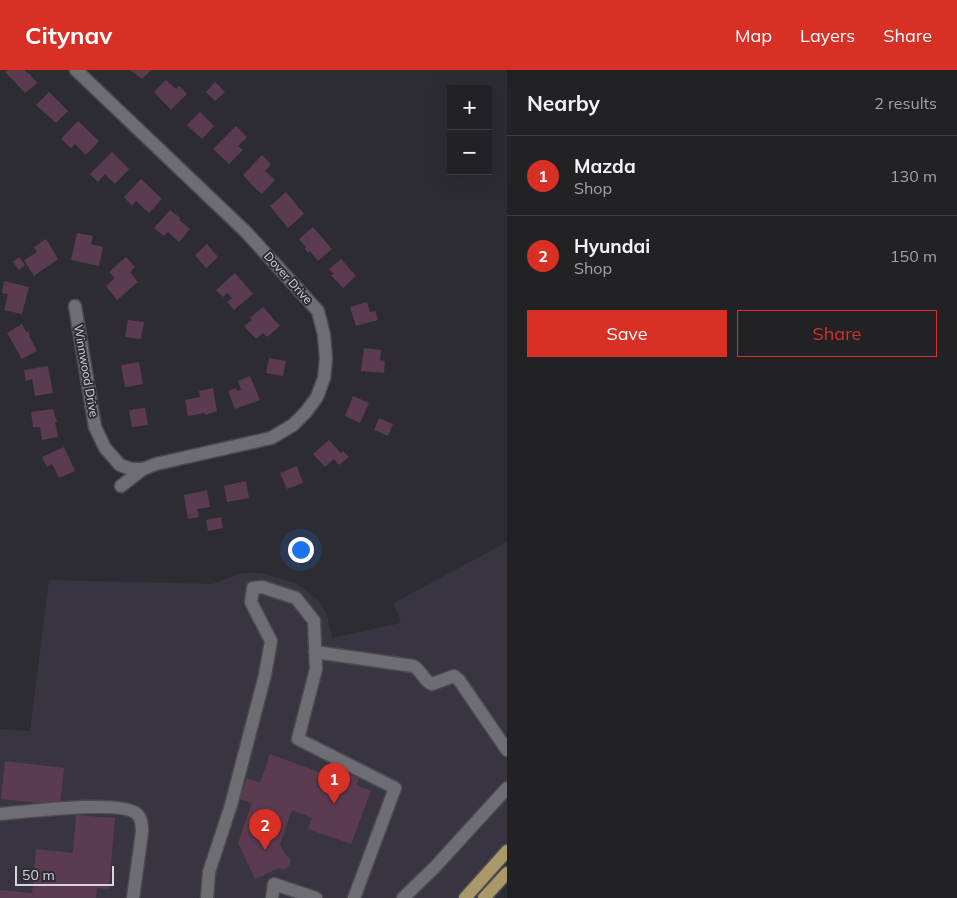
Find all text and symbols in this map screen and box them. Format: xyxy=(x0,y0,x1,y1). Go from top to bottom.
text: Citynav xyxy=(25,20,112,50)
text: Map xyxy=(735,24,772,47)
text: Layers xyxy=(800,24,855,47)
text: Share xyxy=(883,24,932,47)
map controls xyxy=(447,85,492,175)
button: + xyxy=(447,85,492,130)
text: Nearby xyxy=(527,90,600,116)
text: 2 results xyxy=(874,93,937,113)
button: − xyxy=(447,130,492,175)
text: Mazda xyxy=(574,154,636,178)
text: 1 xyxy=(538,166,548,186)
text: 130 m xyxy=(890,166,937,186)
text: Shop xyxy=(574,178,612,198)
text: Hyundai xyxy=(574,234,650,258)
text: 2 xyxy=(538,246,548,266)
text: 150 m xyxy=(890,246,937,266)
street label: Dover Drive xyxy=(261,248,316,307)
text: Shop xyxy=(574,258,612,278)
button: Save xyxy=(527,310,727,357)
button: Share xyxy=(737,310,937,357)
street label: Winnwood Drive xyxy=(71,324,102,418)
your location xyxy=(288,537,314,563)
pin: 1 xyxy=(318,763,350,804)
pin: 2 xyxy=(249,809,281,850)
scale bar xyxy=(15,863,114,886)
text: 50 m xyxy=(22,866,55,884)

